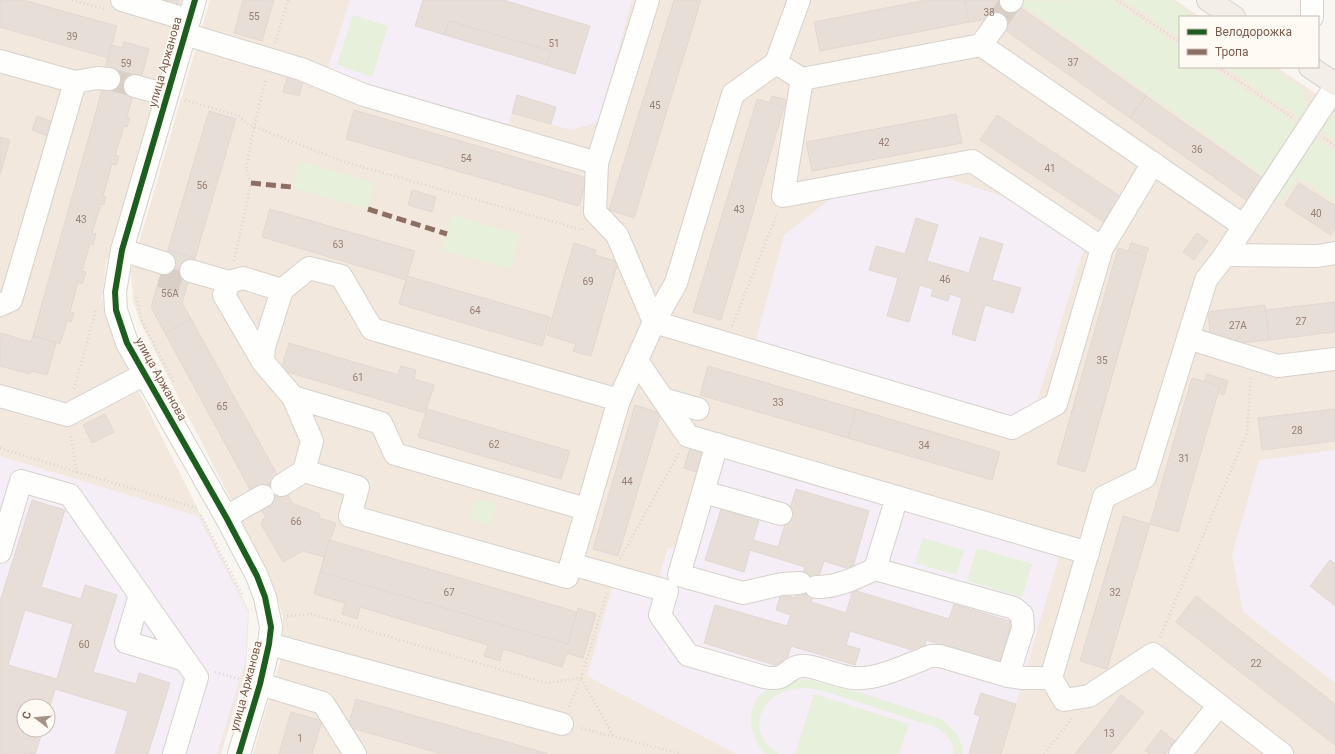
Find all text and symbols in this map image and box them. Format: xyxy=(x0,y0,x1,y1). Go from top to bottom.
house number: 38 xyxy=(983,7,995,18)
house number: 55 xyxy=(248,11,260,22)
street label: улица Аржанова xyxy=(145,15,185,109)
legend xyxy=(1179,16,1319,68)
text: Велодорожка xyxy=(1215,25,1292,39)
house number: 39 xyxy=(66,31,78,42)
house number: 51 xyxy=(548,38,560,49)
text: Тропа xyxy=(1215,45,1249,59)
house number: 37 xyxy=(1067,57,1079,68)
house number: 59 xyxy=(120,58,132,69)
house number: 45 xyxy=(649,100,661,111)
house number: 42 xyxy=(878,137,890,148)
house number: 36 xyxy=(1191,144,1203,155)
house number: 54 xyxy=(460,153,472,164)
house number: 41 xyxy=(1044,163,1056,174)
house number: 56 xyxy=(196,180,208,191)
house number: 43 xyxy=(733,204,745,215)
house number: 40 xyxy=(1310,208,1322,219)
house number: 43 xyxy=(75,214,87,225)
house number: 63 xyxy=(332,239,344,250)
house number: 46 xyxy=(939,274,951,285)
house number: 69 xyxy=(582,276,594,287)
house number: 56А xyxy=(161,288,179,299)
house number: 64 xyxy=(469,305,481,316)
house number: 27 xyxy=(1295,316,1307,327)
house number: 27А xyxy=(1229,320,1247,331)
street label: улица Аржанова xyxy=(132,335,190,423)
house number: 35 xyxy=(1096,355,1108,366)
house number: 61 xyxy=(352,372,364,383)
house number: 33 xyxy=(772,397,784,408)
house number: 65 xyxy=(216,401,228,412)
house number: 28 xyxy=(1291,425,1303,436)
house number: 62 xyxy=(488,439,500,450)
house number: 34 xyxy=(918,440,930,451)
house number: 31 xyxy=(1178,453,1190,464)
house number: 44 xyxy=(621,476,633,487)
house number: 66 xyxy=(290,516,302,527)
house number: 67 xyxy=(443,587,455,598)
house number: 32 xyxy=(1109,587,1121,598)
house number: 60 xyxy=(78,639,90,650)
street label: улица Аржанова xyxy=(227,639,265,733)
house number: 22 xyxy=(1250,658,1262,669)
north arrow xyxy=(16,698,56,738)
text: С xyxy=(20,710,34,721)
house number: 13 xyxy=(1103,728,1115,739)
house number: 1 xyxy=(297,733,303,744)

